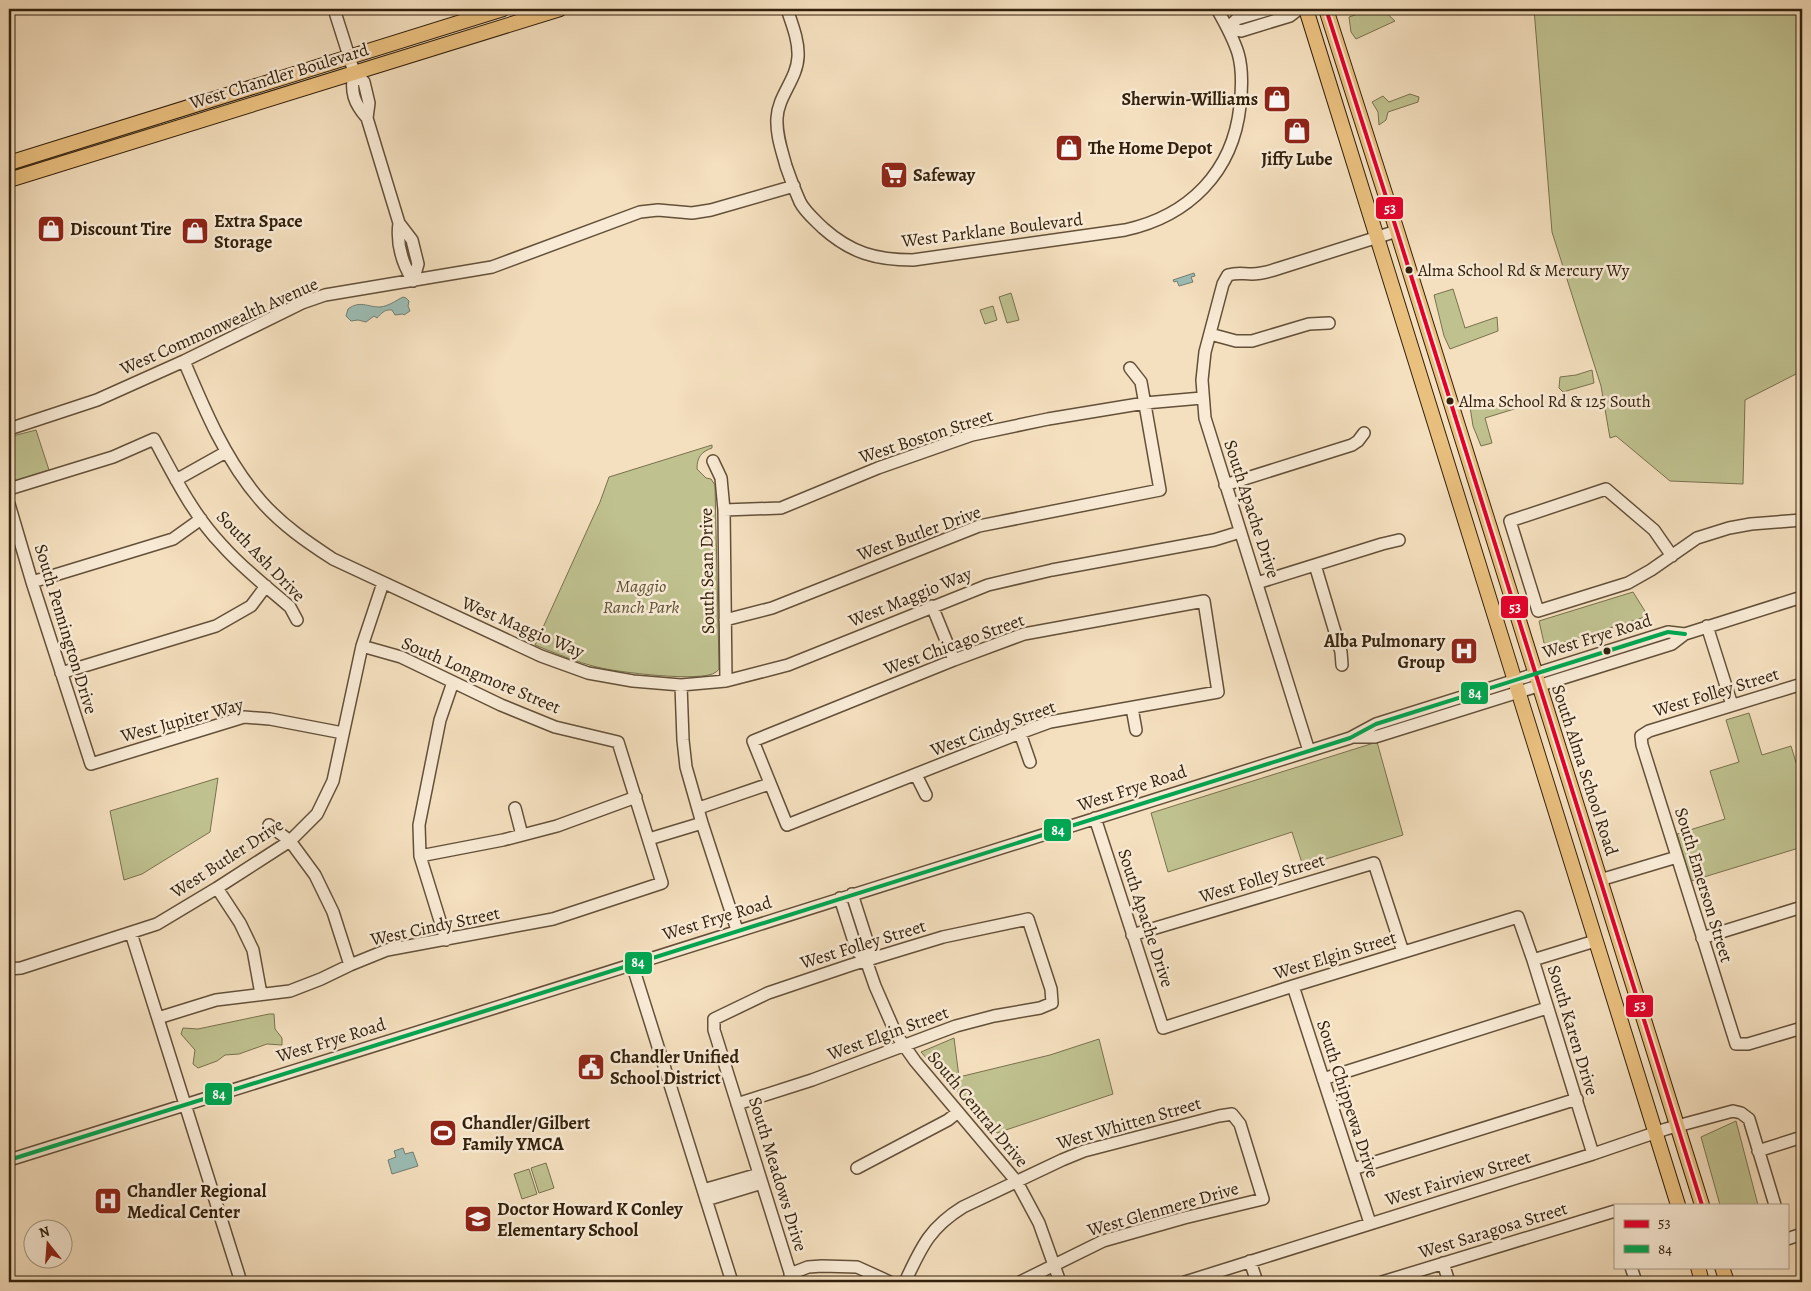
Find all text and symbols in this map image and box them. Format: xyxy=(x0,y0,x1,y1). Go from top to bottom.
street label: West Chandler Boulevard xyxy=(186,37,372,115)
shop icon: Sherwin-Williams xyxy=(1262,84,1292,114)
place label: Sherwin-Williams xyxy=(1121,87,1258,111)
shop icon: Jiffy Lube xyxy=(1282,116,1312,146)
shop icon: The Home Depot xyxy=(1054,133,1084,163)
place label: The Home Depot xyxy=(1088,136,1213,160)
place label: Jiffy Lube xyxy=(1261,147,1333,171)
supermarket icon: Safeway xyxy=(879,160,909,190)
place label: Safeway xyxy=(913,163,976,187)
line badge: 53 xyxy=(1375,196,1404,220)
text: 53 xyxy=(1384,199,1396,218)
street label: West Parklane Boulevard xyxy=(899,207,1084,253)
place label: Extra Space Storage xyxy=(214,209,303,254)
shop icon: Discount Tire xyxy=(36,214,66,244)
shop icon: Extra Space Storage xyxy=(180,216,210,246)
place label: Discount Tire xyxy=(70,217,172,241)
place label: Alma School Rd & Mercury Wy xyxy=(1417,259,1630,282)
marker: Alma School Rd & Mercury Wy xyxy=(1404,265,1414,275)
street label: West Commonwealth Avenue xyxy=(115,271,322,381)
place label: Alma School Rd & 125 South xyxy=(1458,390,1651,413)
marker: Alma School Rd & 125 South xyxy=(1445,396,1455,406)
street label: West Boston Street xyxy=(855,403,996,469)
street label: South Apache Drive xyxy=(1218,437,1286,581)
street label: West Butler Drive xyxy=(853,499,984,567)
street label: South Ash Drive xyxy=(211,505,311,607)
street label: South Sean Drive xyxy=(694,508,720,634)
street label: South Pennington Drive xyxy=(29,541,103,717)
street label: West Maggio Way xyxy=(844,561,976,633)
park label: Maggio Ranch Park xyxy=(603,574,679,619)
street label: West Maggio Way xyxy=(457,590,589,664)
line badge: 53 xyxy=(1500,595,1529,619)
text: 53 xyxy=(1509,598,1521,617)
street label: West Chicago Street xyxy=(879,607,1028,681)
street label: West Frye Road xyxy=(1538,608,1655,664)
place label: Alba Pulmonary Group xyxy=(1323,629,1446,674)
street label: South Longmore Street xyxy=(398,631,564,719)
hospital icon: Alba Pulmonary Group xyxy=(1449,636,1479,666)
unlabelled marker xyxy=(1602,646,1612,656)
street label: West Folley Street xyxy=(1649,661,1782,723)
line badge: 84 xyxy=(1460,681,1489,705)
street label: South Alma School Road xyxy=(1546,682,1624,859)
text: 84 xyxy=(1468,684,1482,703)
street label: West Jupiter Way xyxy=(117,692,247,748)
street label: West Cindy Street xyxy=(926,694,1059,762)
street label: West Frye Road xyxy=(1074,759,1190,817)
street label: South Emerson Street xyxy=(1669,805,1739,966)
street label: West Butler Drive xyxy=(165,813,288,904)
line badge: 84 xyxy=(1043,818,1072,842)
text: 84 xyxy=(1051,821,1065,840)
street label: South Apache Drive xyxy=(1112,846,1180,990)
street label: West Folley Street xyxy=(1195,847,1328,909)
street label: West Frye Road xyxy=(658,890,775,946)
street label: West Cindy Street xyxy=(367,901,502,952)
street label: West Folley Street xyxy=(796,913,929,975)
street label: West Elgin Street xyxy=(1270,925,1399,985)
line badge: 84 xyxy=(624,951,653,975)
text: 84 xyxy=(631,953,645,972)
street label: South Karen Drive xyxy=(1542,962,1604,1098)
line badge: 53 xyxy=(1625,994,1654,1018)
text: 53 xyxy=(1634,996,1646,1015)
street label: West Elgin Street xyxy=(823,1000,952,1066)
street label: West Frye Road xyxy=(272,1012,389,1068)
street label: South Chippewa Drive xyxy=(1311,1017,1385,1181)
place label: Chandler Unified School District xyxy=(610,1045,739,1090)
street label: South Central Drive xyxy=(922,1046,1034,1172)
public building icon: Chandler Unified School District xyxy=(576,1052,606,1082)
line badge: 84 xyxy=(204,1082,233,1106)
text: 84 xyxy=(212,1085,226,1104)
street label: West Whitten Street xyxy=(1053,1091,1204,1155)
street label: South Meadows Drive xyxy=(743,1094,813,1254)
place label: Chandler/Gilbert Family YMCA xyxy=(462,1111,590,1156)
sports icon: Chandler/Gilbert Family YMCA xyxy=(428,1118,458,1148)
street label: West Fairview Street xyxy=(1381,1144,1534,1212)
street label: West Glenmere Drive xyxy=(1084,1176,1241,1242)
place label: Chandler Regional Medical Center xyxy=(127,1179,267,1224)
hospital icon: Chandler Regional Medical Center xyxy=(93,1186,123,1216)
street label: West Saragosa Street xyxy=(1415,1196,1570,1264)
place label: Doctor Howard K Conley Elementary School xyxy=(497,1197,683,1242)
school or university icon: Doctor Howard K Conley Elementary School xyxy=(463,1204,493,1234)
legend xyxy=(1614,1204,1788,1268)
text: 53 xyxy=(1658,1213,1671,1233)
north arrow xyxy=(22,1218,72,1268)
text: N xyxy=(37,1221,52,1243)
text: 84 xyxy=(1658,1239,1672,1259)

